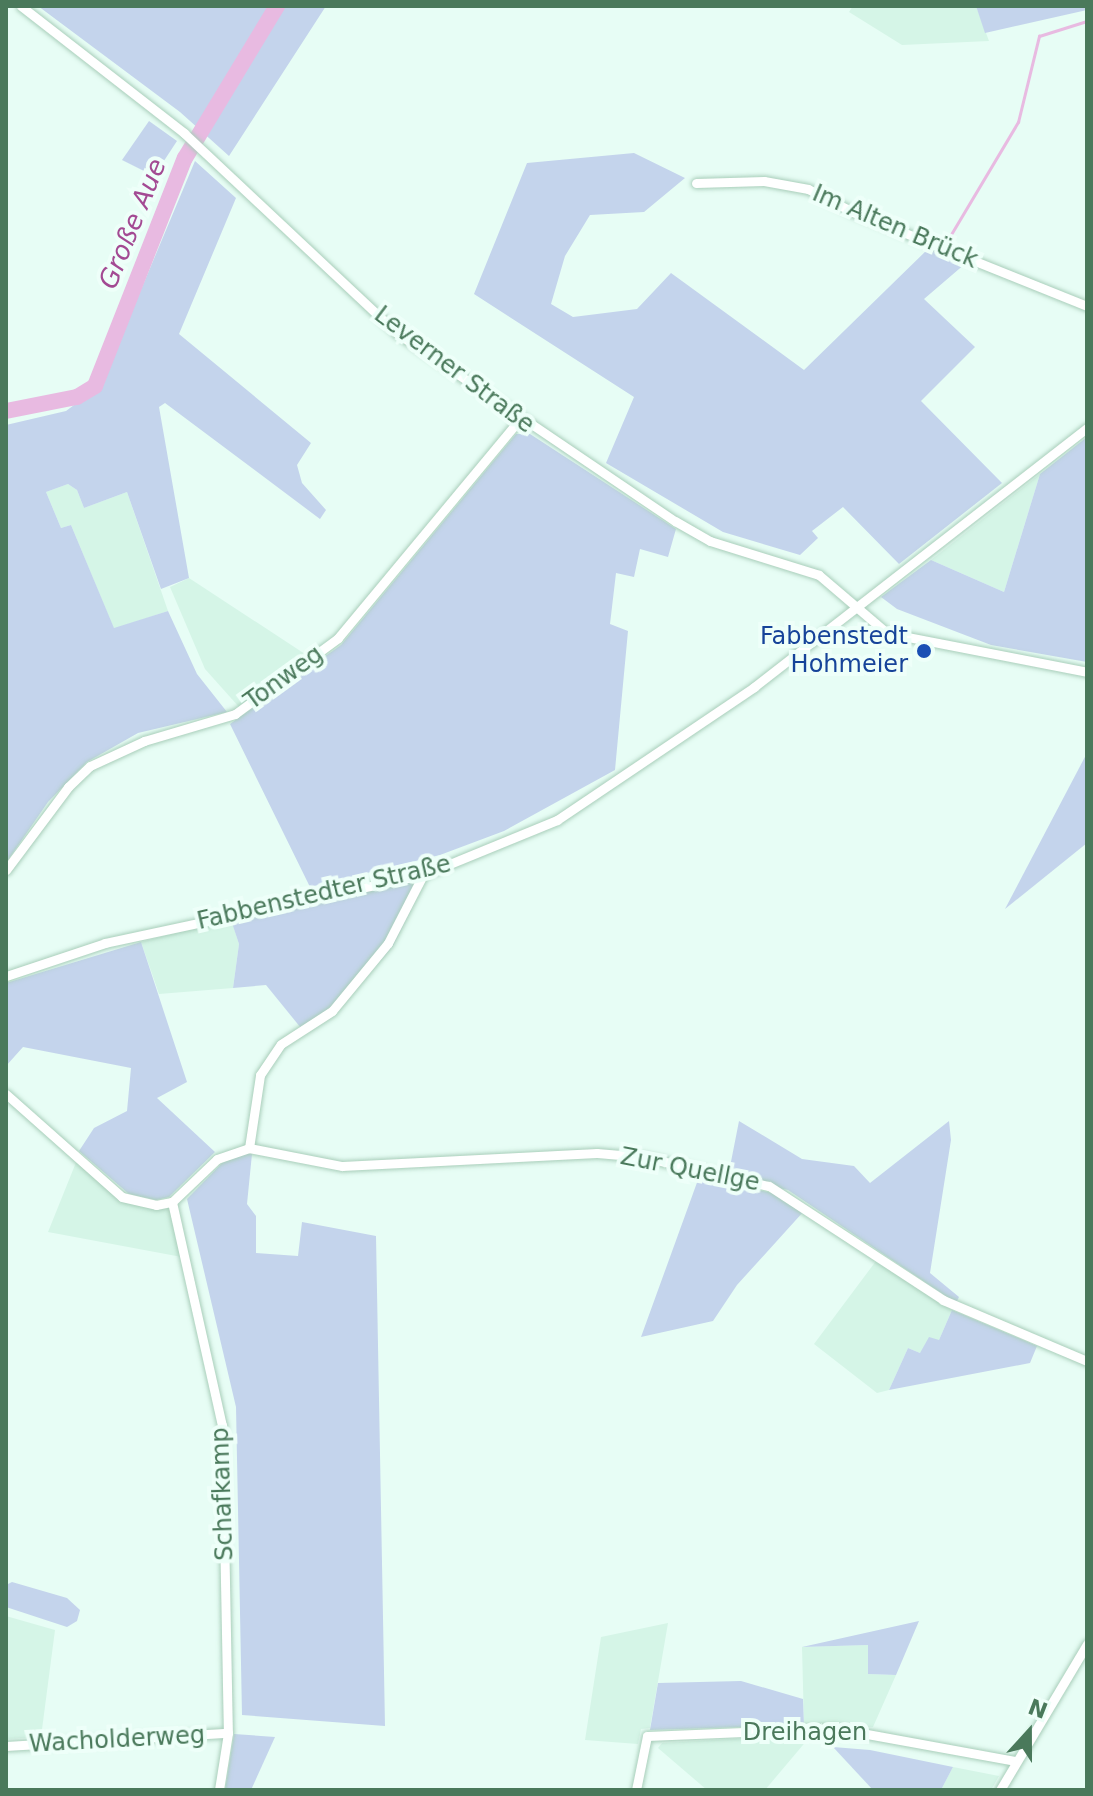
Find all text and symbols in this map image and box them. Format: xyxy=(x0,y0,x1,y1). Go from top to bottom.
water label: Große Aue xyxy=(93,154,173,294)
street label: Im Alten Brück xyxy=(808,179,982,275)
street label: Leverner Straße xyxy=(368,301,540,439)
place label: Fabbenstedt Hohmeier xyxy=(760,623,908,679)
street label: Tonweg xyxy=(239,640,329,716)
marker: Fabbenstedt Hohmeier xyxy=(915,642,933,660)
street label: Fabbenstedter Straße xyxy=(194,850,454,936)
street label: Zur Quellge xyxy=(618,1142,762,1198)
street label: Schafkamp xyxy=(206,1427,240,1561)
north arrow xyxy=(989,1692,1069,1772)
text: N xyxy=(1025,1694,1051,1724)
street label: Dreihagen xyxy=(743,1719,867,1747)
street label: Wacholderweg xyxy=(28,1721,206,1759)

